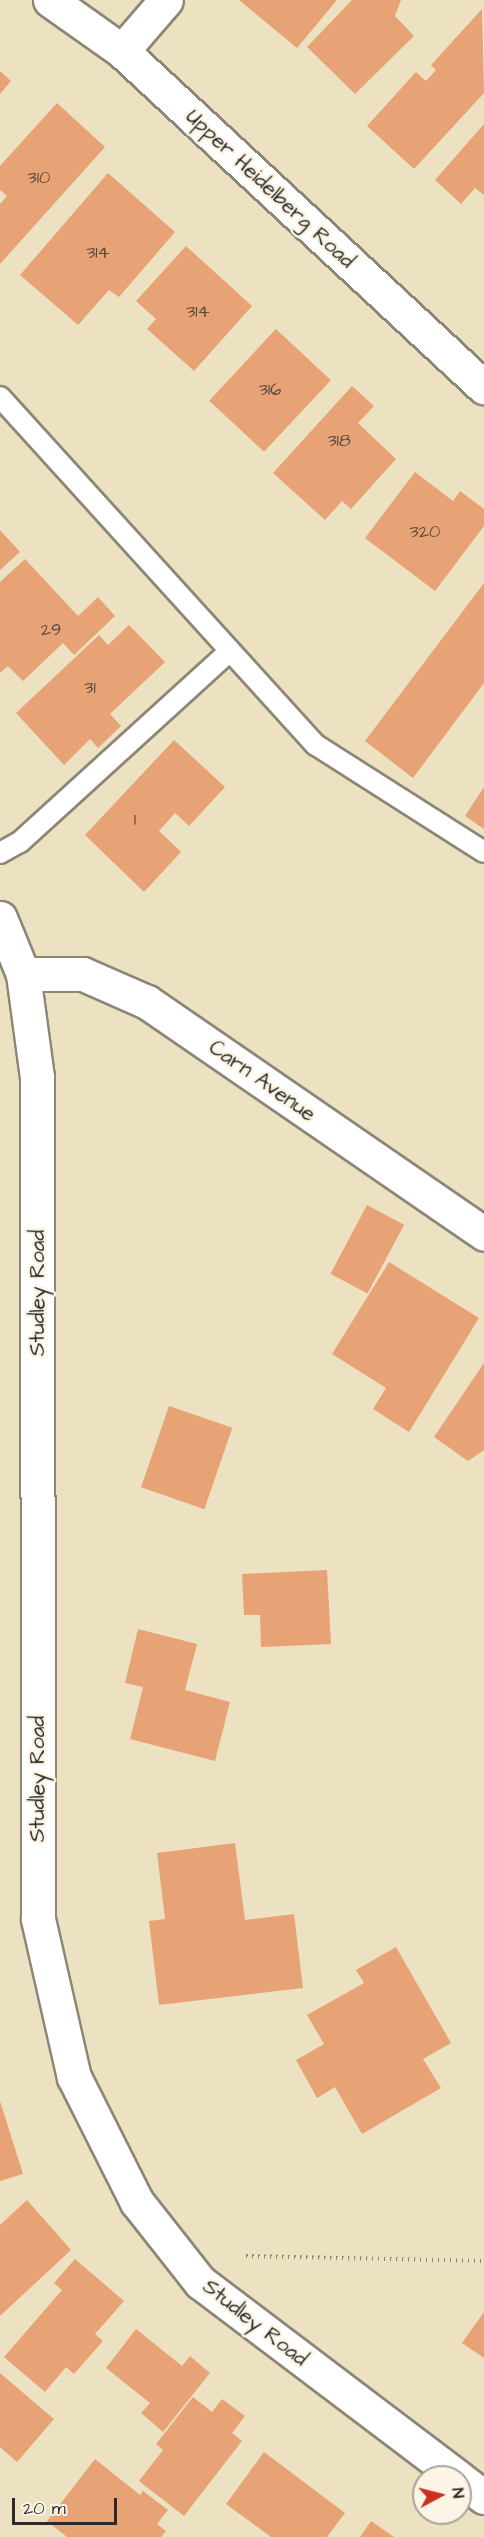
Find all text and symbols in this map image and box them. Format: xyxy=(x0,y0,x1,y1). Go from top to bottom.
street label: Upper Heidelberg Road xyxy=(180,104,360,274)
house number: 310 xyxy=(28,167,50,189)
house number: 314 xyxy=(86,242,110,264)
house number: 314 xyxy=(186,301,210,323)
house number: 316 xyxy=(259,379,281,401)
house number: 318 xyxy=(327,430,351,452)
house number: 320 xyxy=(410,521,440,543)
house number: 29 xyxy=(41,619,61,641)
house number: 31 xyxy=(84,677,96,699)
house number: 1 xyxy=(134,809,136,831)
street label: Carn Avenue xyxy=(204,1035,320,1127)
street label: Studley Road xyxy=(25,1230,51,1356)
street label: Studley Road xyxy=(25,1716,51,1842)
street label: Studley Road xyxy=(198,2274,312,2372)
north arrow xyxy=(412,2465,472,2525)
scale bar xyxy=(15,2486,120,2524)
text: N xyxy=(446,2487,469,2499)
text: 20 m xyxy=(23,2496,66,2521)

